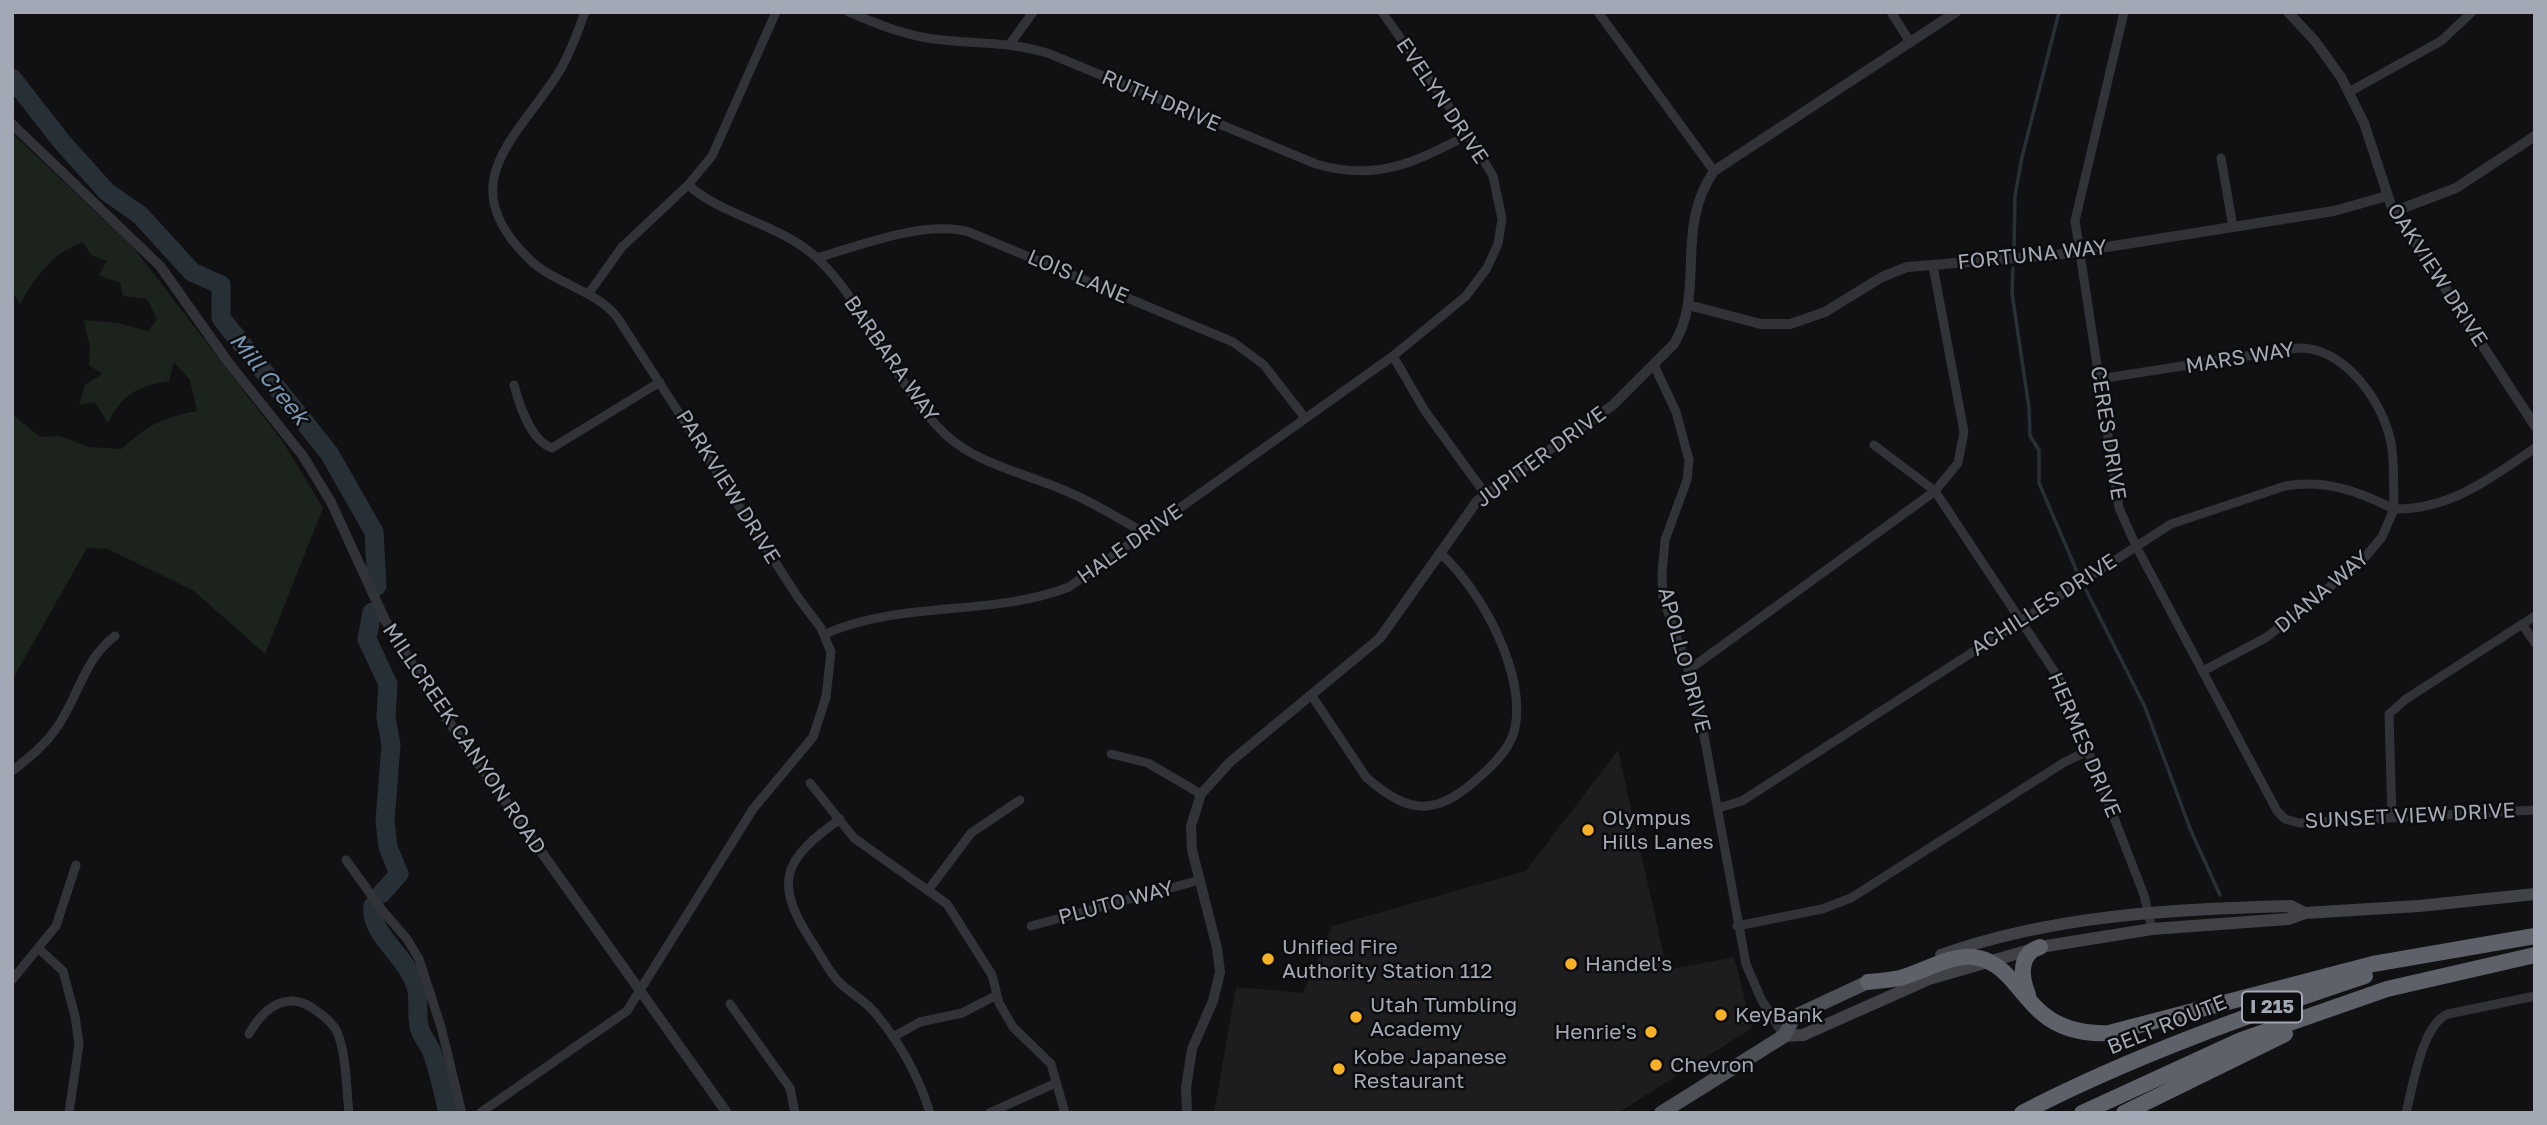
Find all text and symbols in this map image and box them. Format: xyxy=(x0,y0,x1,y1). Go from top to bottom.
street label: EVELYN DRIVE xyxy=(1391,33,1493,169)
street label: RUTH DRIVE xyxy=(1098,65,1224,137)
street label: OAKVIEW DRIVE xyxy=(2381,199,2493,351)
street label: FORTUNA WAY xyxy=(1956,235,2108,275)
street label: LOIS LANE xyxy=(1024,244,1132,310)
street label: BARBARA WAY xyxy=(838,291,944,427)
water label: Mill Creek xyxy=(224,327,314,431)
street label: MARS WAY xyxy=(2184,337,2296,379)
street label: CERES DRIVE xyxy=(2085,364,2131,502)
street label: JUPITER DRIVE xyxy=(1471,401,1611,513)
street label: PARKVIEW DRIVE xyxy=(671,405,785,569)
street label: HALE DRIVE xyxy=(1073,499,1187,589)
street label: DIANA WAY xyxy=(2270,545,2374,639)
street label: ACHILLES DRIVE xyxy=(1967,549,2121,661)
street label: APOLLO DRIVE xyxy=(1652,584,1716,736)
street label: MILLCREEK CANYON ROAD xyxy=(377,619,551,859)
street label: HERMES DRIVE xyxy=(2042,669,2126,821)
street label: SUNSET VIEW DRIVE xyxy=(2304,798,2516,834)
place label: Olympus Hills Lanes xyxy=(1602,805,1714,855)
marker: Olympus Hills Lanes xyxy=(1580,822,1596,838)
street label: PLUTO WAY xyxy=(1056,876,1176,930)
place label: Unified Fire Authority Station 112 xyxy=(1282,934,1492,984)
marker: Unified Fire Authority Station 112 xyxy=(1260,951,1276,967)
place label: Handel's xyxy=(1585,951,1672,977)
marker: Handel's xyxy=(1563,956,1579,972)
street label: BELT ROUTE xyxy=(2104,990,2230,1060)
place label: Utah Tumbling Academy xyxy=(1370,992,1517,1042)
road number: I 215 xyxy=(2242,992,2302,1023)
place label: KeyBank xyxy=(1735,1002,1823,1028)
marker: KeyBank xyxy=(1713,1007,1729,1023)
marker: Utah Tumbling Academy xyxy=(1348,1009,1364,1025)
place label: Henrie's xyxy=(1554,1019,1637,1045)
marker: Henrie's xyxy=(1643,1024,1659,1040)
place label: Kobe Japanese Restaurant xyxy=(1353,1044,1507,1094)
place label: Chevron xyxy=(1670,1052,1754,1078)
marker: Chevron xyxy=(1648,1057,1664,1073)
marker: Kobe Japanese Restaurant xyxy=(1331,1061,1347,1077)

